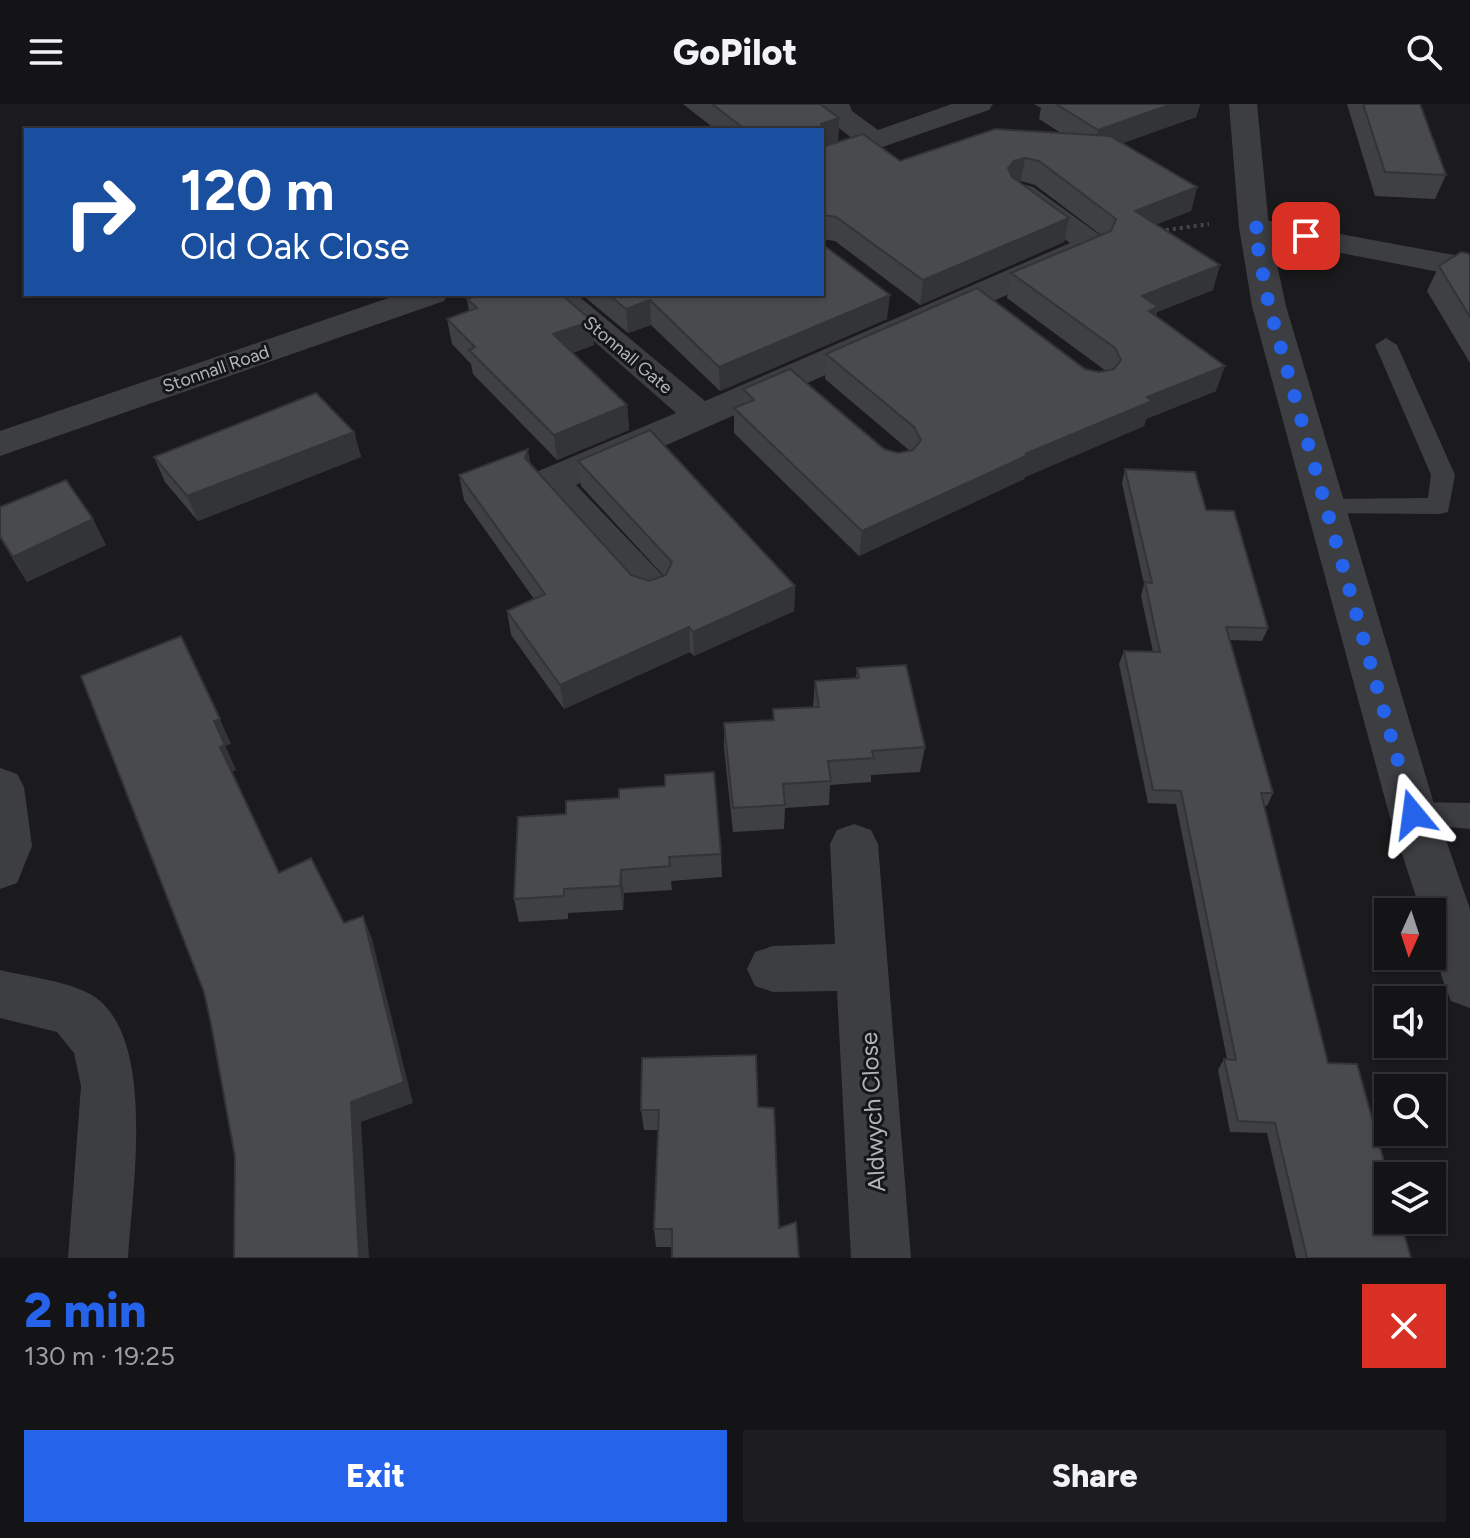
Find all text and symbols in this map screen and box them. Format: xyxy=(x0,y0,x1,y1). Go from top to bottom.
icon: menu xyxy=(24,30,68,74)
icon: search xyxy=(1402,30,1446,74)
text: GoPilot xyxy=(673,31,797,74)
text: 120 m xyxy=(180,157,335,224)
icon: right xyxy=(48,160,152,264)
pin xyxy=(1272,202,1340,270)
icon: arrive xyxy=(1284,214,1328,258)
text: Old Oak Close xyxy=(180,225,410,268)
street label: Stonnall Gate xyxy=(579,311,677,399)
street label: Stonnall Road xyxy=(160,340,272,398)
position arrow xyxy=(1371,772,1455,856)
north arrow xyxy=(1374,898,1446,970)
map controls xyxy=(1374,898,1446,1234)
button: sound xyxy=(1374,986,1446,1058)
street label: Aldwych Close xyxy=(854,1031,891,1193)
button: search xyxy=(1374,1074,1446,1146)
button: layers xyxy=(1374,1162,1446,1234)
text: 2 min xyxy=(24,1281,147,1339)
button: close xyxy=(1362,1284,1446,1368)
text: 130 m · 19:25 xyxy=(24,1340,175,1372)
button: Exit xyxy=(24,1430,727,1522)
button: Share xyxy=(743,1430,1446,1522)

